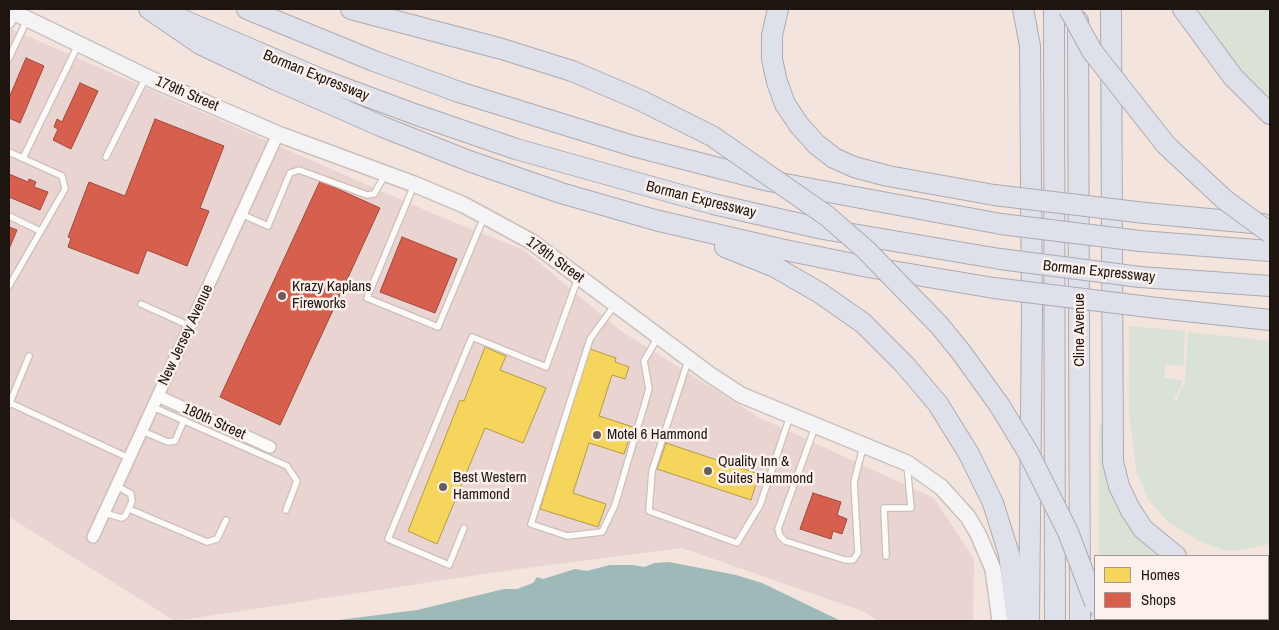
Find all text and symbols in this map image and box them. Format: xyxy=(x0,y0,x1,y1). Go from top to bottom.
street label: Borman Expressway xyxy=(260,47,372,105)
street label: 179th Street xyxy=(153,73,221,115)
street label: Borman Expressway xyxy=(644,178,758,222)
street label: 179th Street xyxy=(523,233,587,287)
street label: Borman Expressway xyxy=(1042,257,1156,287)
place label: Krazy Kaplans Fireworks xyxy=(292,278,371,313)
street label: New Jersey Avenue xyxy=(155,282,217,388)
marker: Krazy Kaplans Fireworks xyxy=(276,290,288,302)
street label: Cline Avenue xyxy=(1071,293,1089,367)
street label: 180th Street xyxy=(180,400,248,444)
place label: Motel 6 Hammond xyxy=(607,426,707,444)
marker: Motel 6 Hammond xyxy=(591,429,603,441)
place label: Quality Inn & Suites Hammond xyxy=(718,453,813,488)
marker: Quality Inn & Suites Hammond xyxy=(702,465,714,477)
place label: Best Western Hammond xyxy=(453,469,527,504)
marker: Best Western Hammond xyxy=(437,481,449,493)
legend xyxy=(1094,555,1269,620)
text: Homes xyxy=(1141,564,1180,585)
text: Shops xyxy=(1141,589,1176,610)

